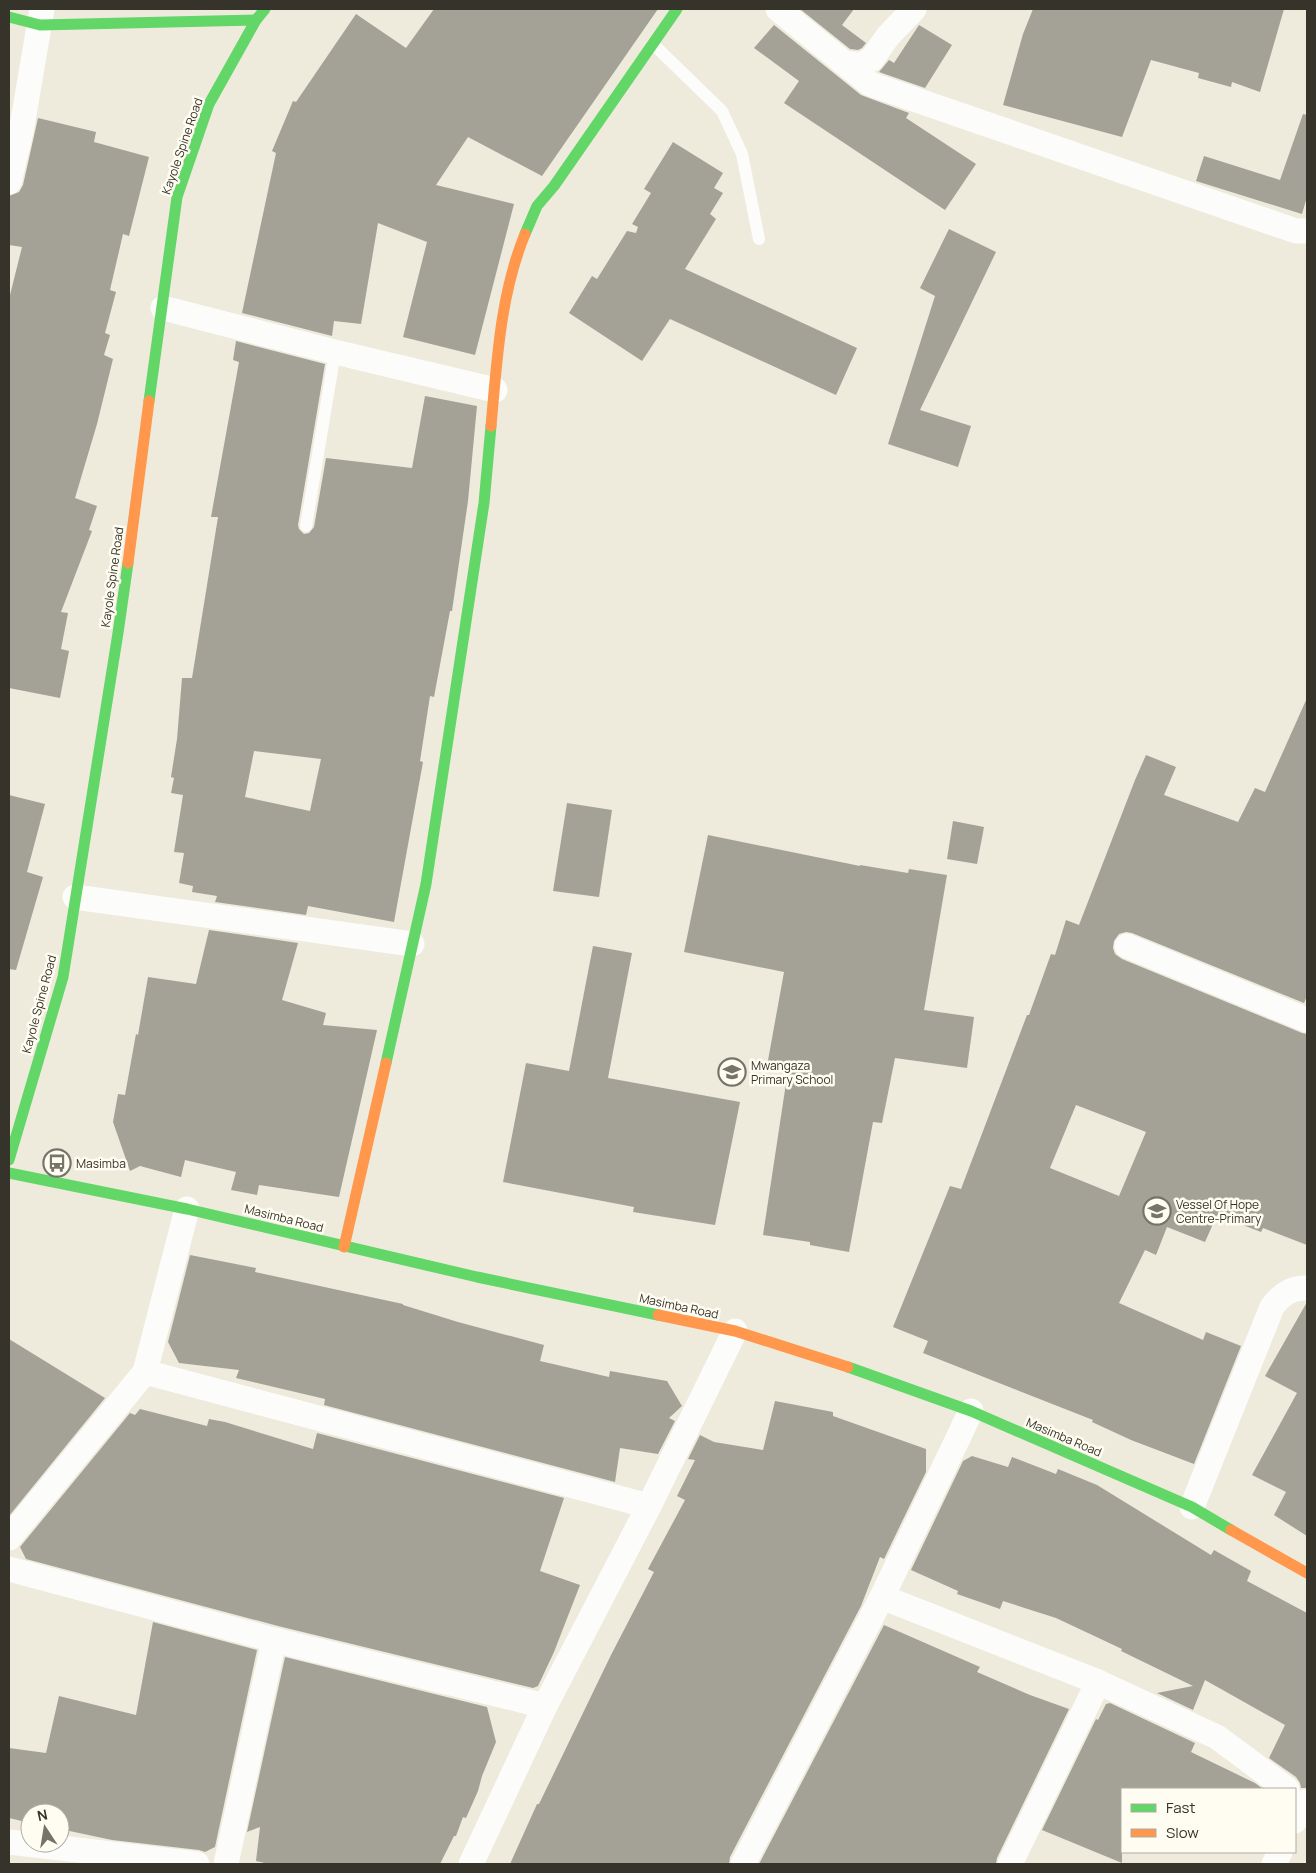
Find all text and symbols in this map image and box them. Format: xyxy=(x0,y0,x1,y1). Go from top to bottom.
street label: Kayole Spine Road xyxy=(158,95,206,197)
street label: Kayole Spine Road xyxy=(97,526,127,628)
street label: Kayole Spine Road xyxy=(18,953,60,1055)
school or university icon: Mwangaza Primary School xyxy=(717,1057,747,1087)
place label: Mwangaza Primary School xyxy=(751,1057,833,1088)
bus stop icon: Masimba xyxy=(42,1148,72,1178)
place label: Masimba xyxy=(76,1155,126,1172)
school or university icon: Vessel Of Hope Centre-Primary xyxy=(1142,1196,1172,1226)
place label: Vessel Of Hope Centre-Primary xyxy=(1176,1196,1262,1227)
street label: Masimba Road xyxy=(243,1200,325,1236)
street label: Masimba Road xyxy=(638,1289,720,1323)
street label: Masimba Road xyxy=(1024,1413,1104,1461)
legend xyxy=(1121,1788,1296,1853)
text: Fast xyxy=(1166,1797,1195,1818)
north arrow xyxy=(20,1803,70,1853)
text: N xyxy=(35,1804,49,1825)
text: Slow xyxy=(1166,1822,1199,1843)

